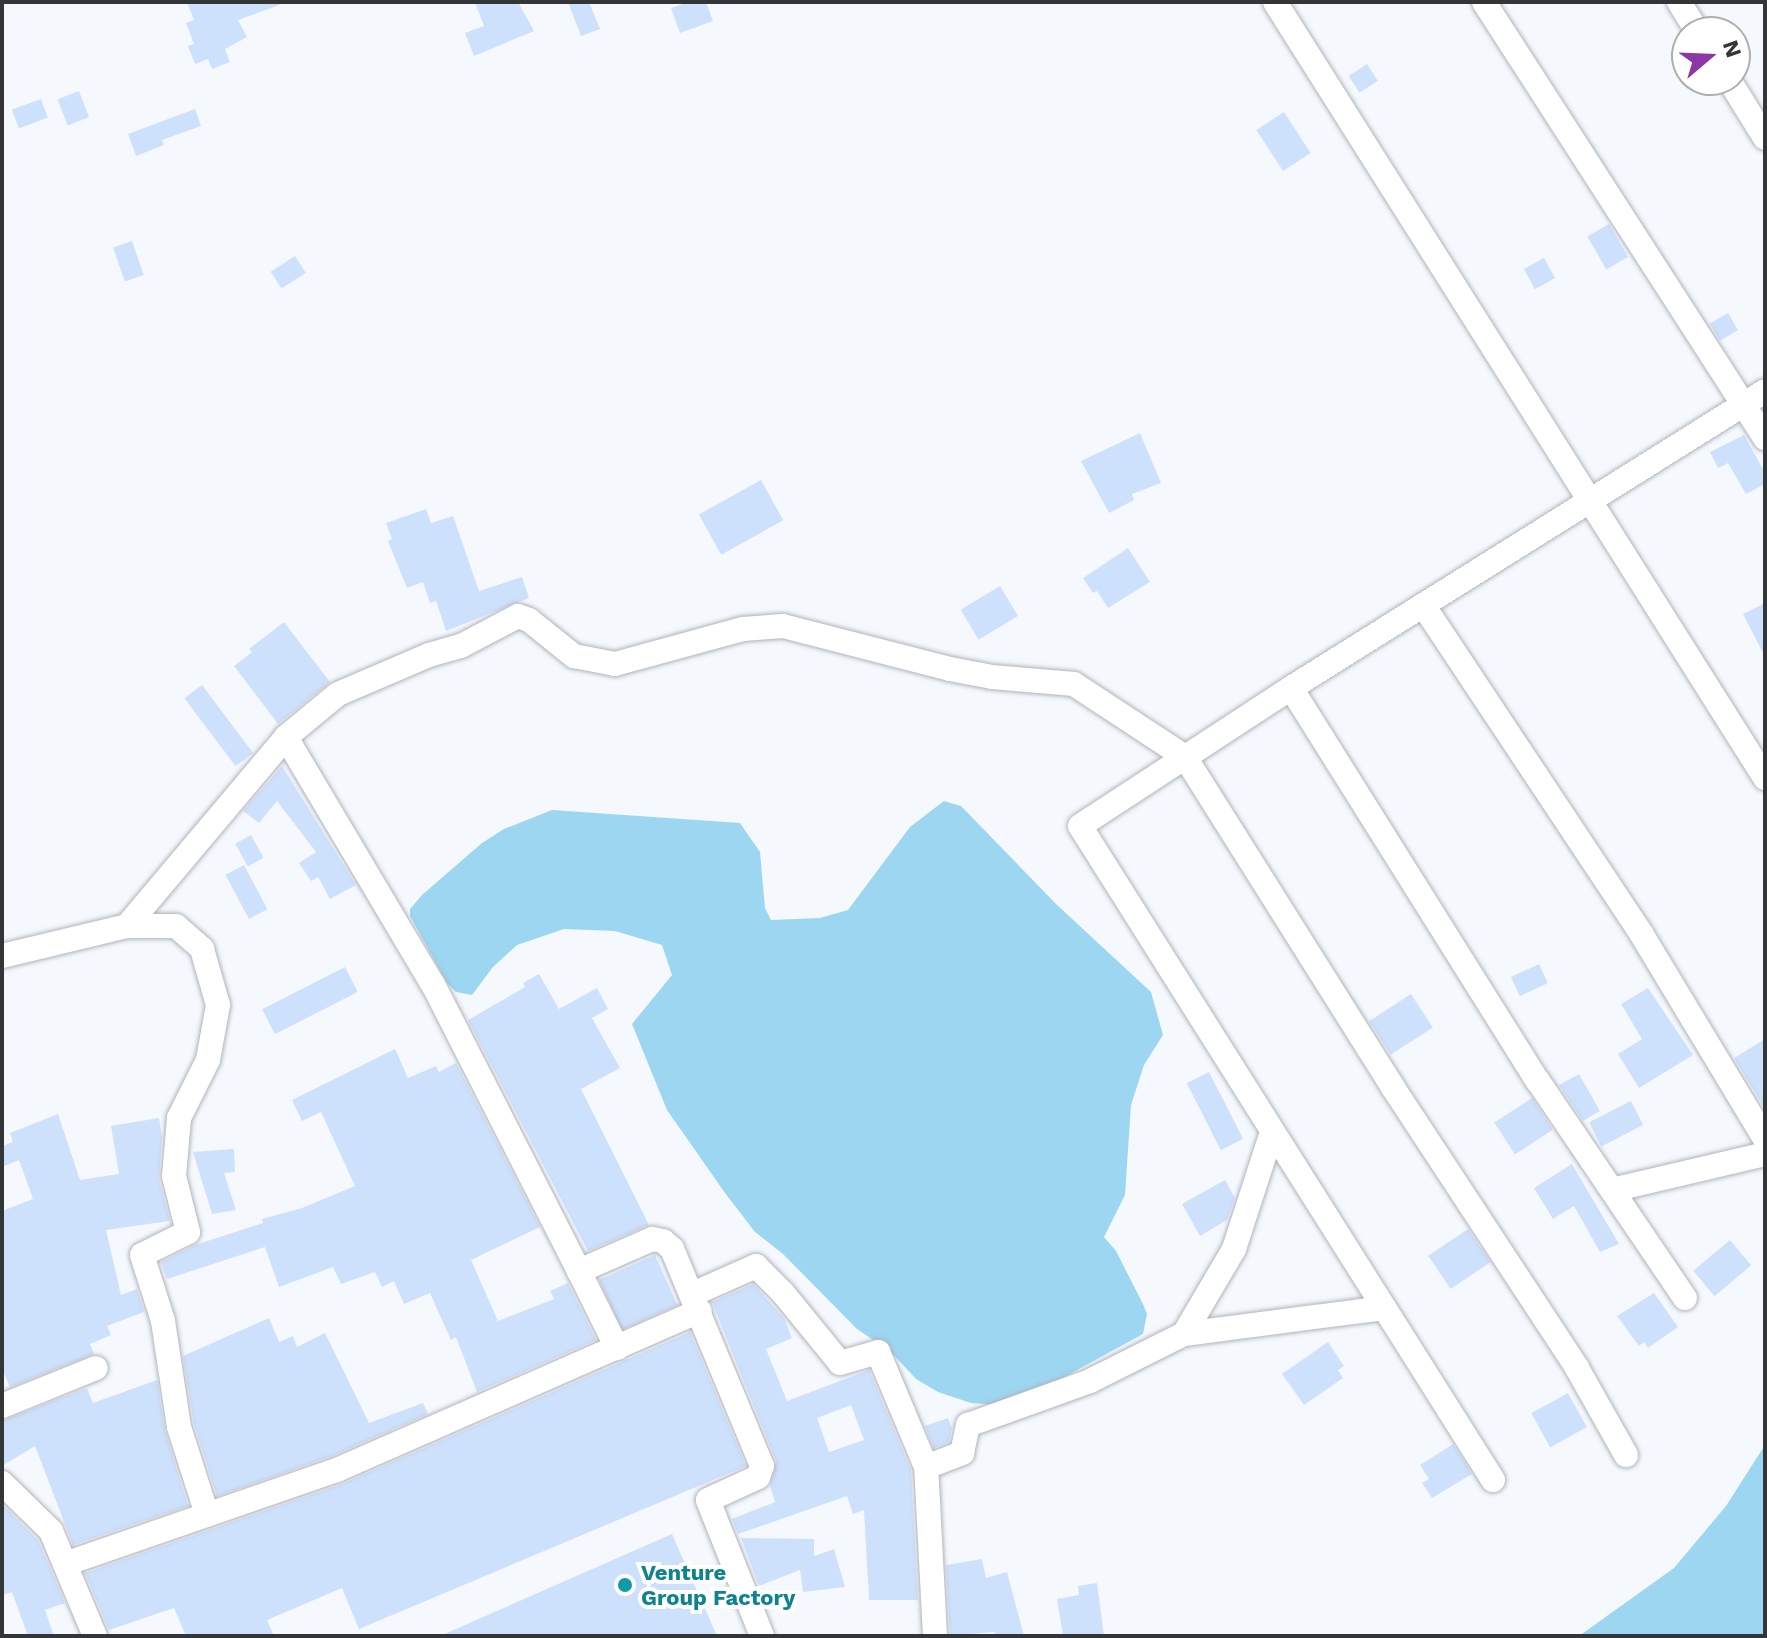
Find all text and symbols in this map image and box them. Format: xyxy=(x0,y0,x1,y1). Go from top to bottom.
north arrow xyxy=(1671,16,1751,96)
text: N xyxy=(1718,37,1747,60)
place label: Venture Group Factory xyxy=(641,1559,795,1610)
marker: Venture Group Factory xyxy=(616,1576,634,1594)

